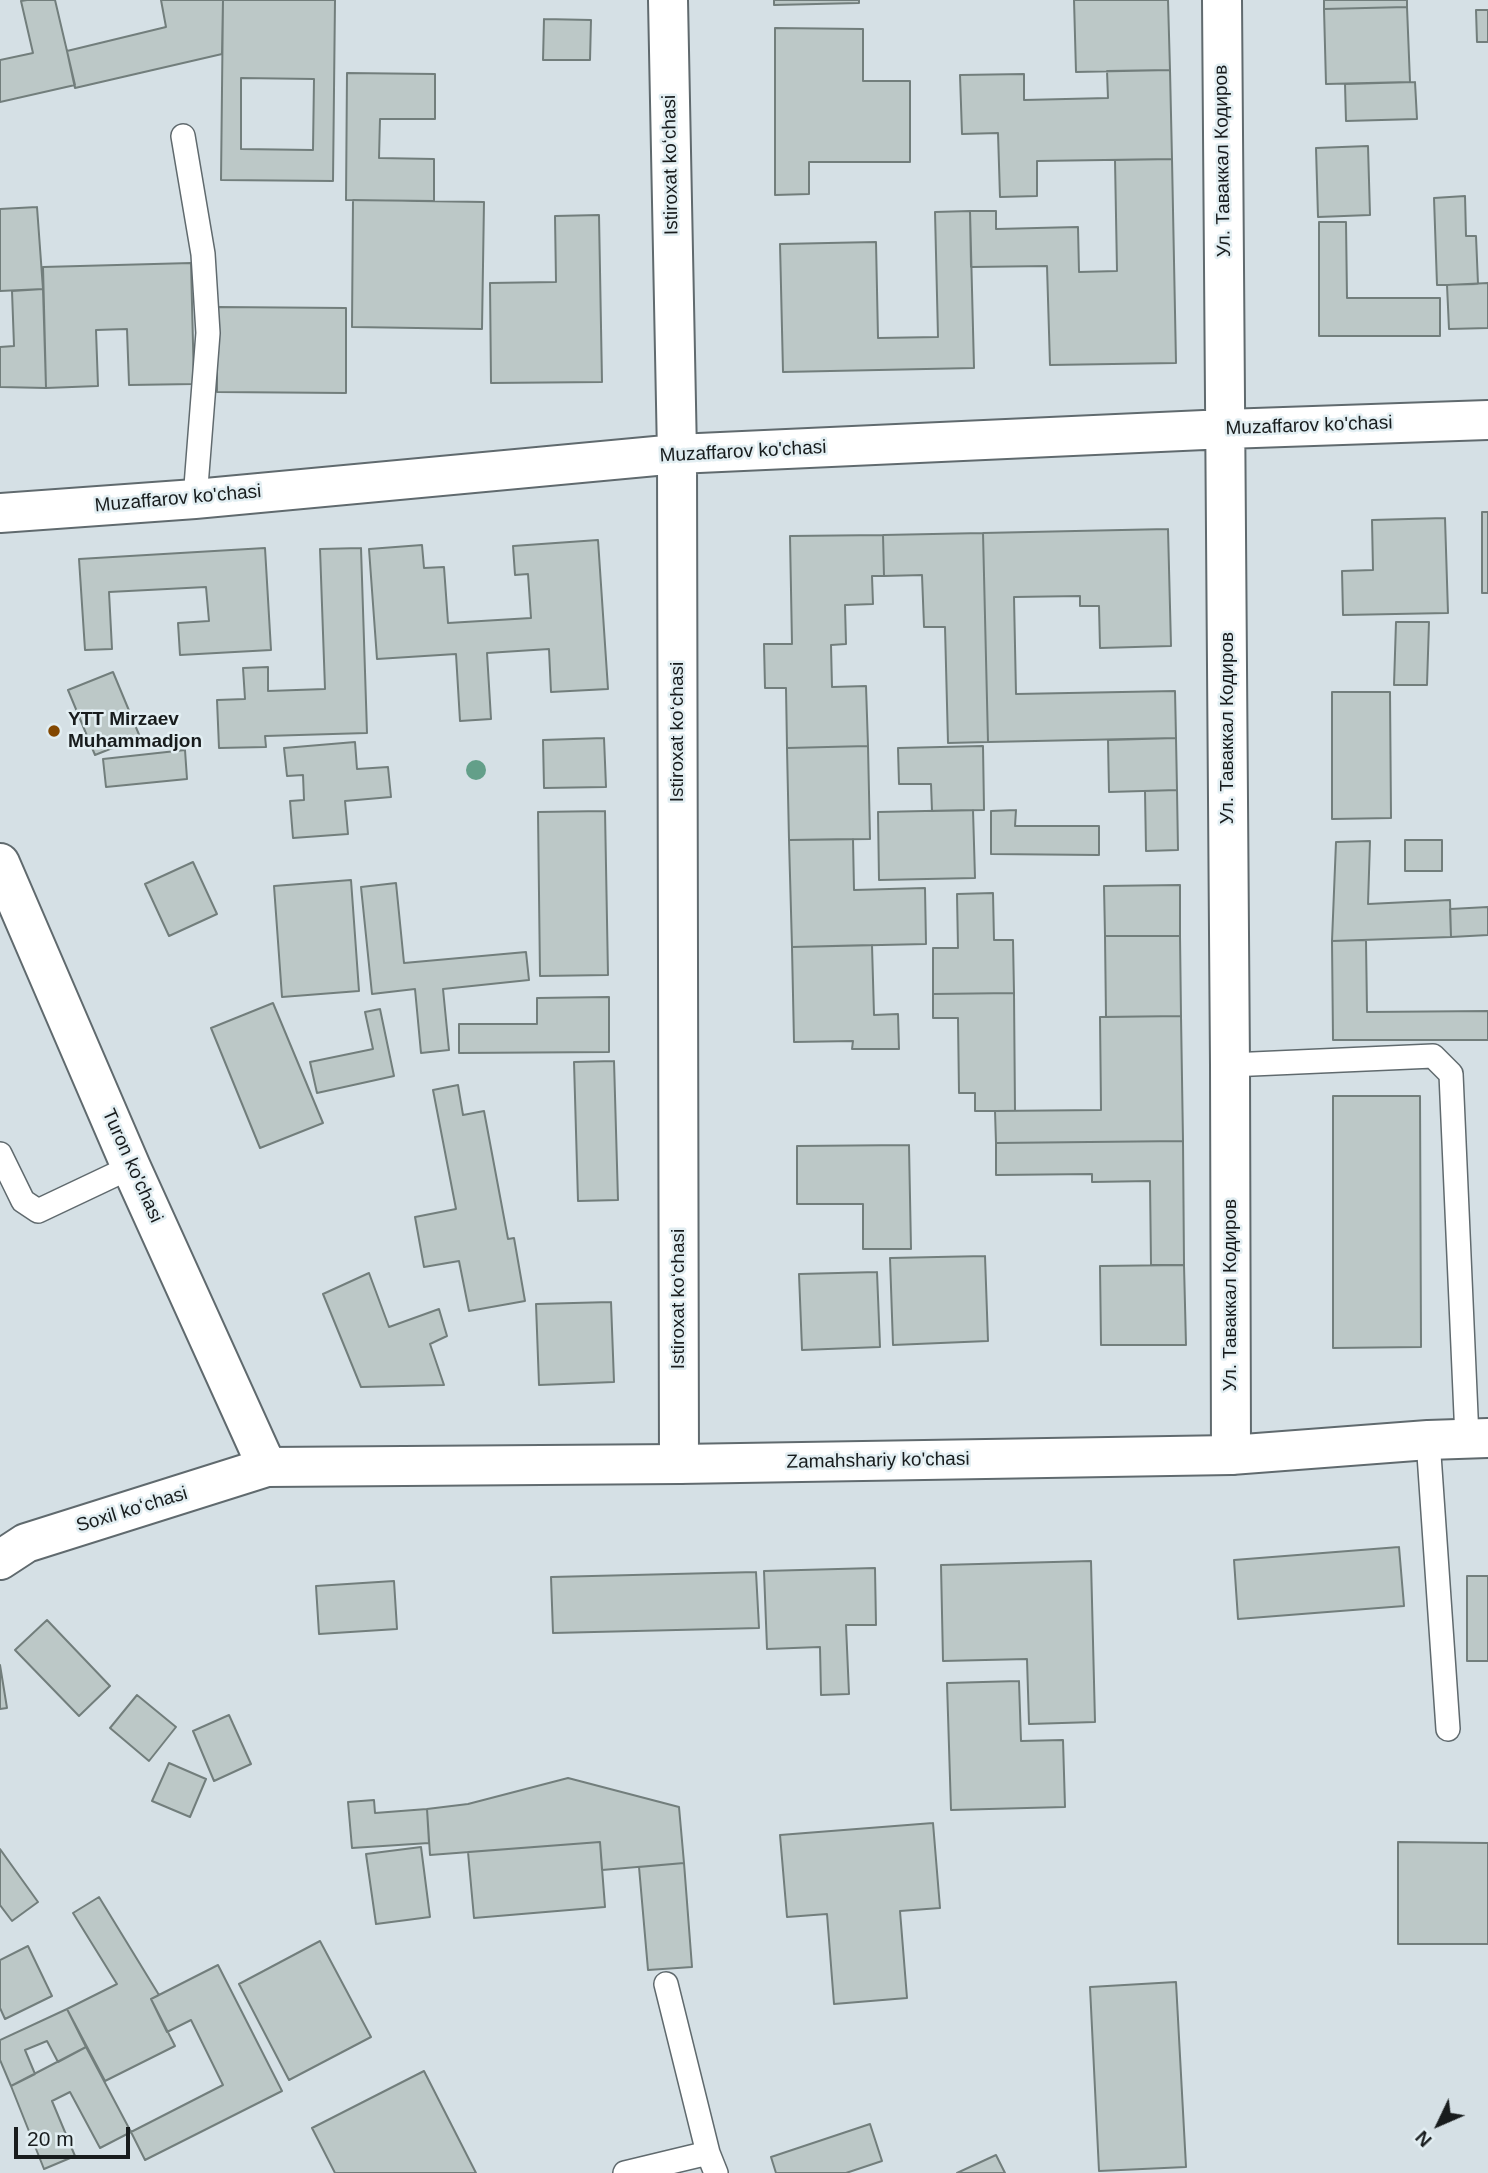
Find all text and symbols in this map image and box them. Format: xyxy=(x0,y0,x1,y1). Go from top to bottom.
street label: Ул. Таваккал Кодиров xyxy=(1210,65,1236,257)
street label: Istiroxat koʻchasi xyxy=(658,95,684,235)
street label: Muzaffarov ko'chasi xyxy=(1225,412,1393,440)
street label: Muzaffarov ko'chasi xyxy=(659,436,827,468)
street label: Muzaffarov ko'chasi xyxy=(94,480,262,518)
street label: Ул. Таваккал Кодиров xyxy=(1217,632,1239,824)
street label: Istiroxat koʻchasi xyxy=(667,662,689,802)
place label: YTT Mirzaev Muhammadjon xyxy=(68,709,202,753)
marker: YTT Mirzaev Muhammadjon xyxy=(46,723,62,739)
street label: Turon ko'chasi xyxy=(97,1106,167,1226)
street label: Ул. Таваккал Кодиров xyxy=(1220,1199,1242,1391)
street label: Istiroxat koʻchasi xyxy=(668,1229,690,1369)
street label: Zamahshariy ko'chasi xyxy=(786,1448,970,1474)
street label: Soxil koʻchasi xyxy=(74,1482,190,1538)
north arrow xyxy=(1404,2089,1474,2159)
scale bar xyxy=(18,2114,133,2158)
text: 20 m xyxy=(27,2127,74,2150)
text: N xyxy=(1411,2127,1436,2151)

